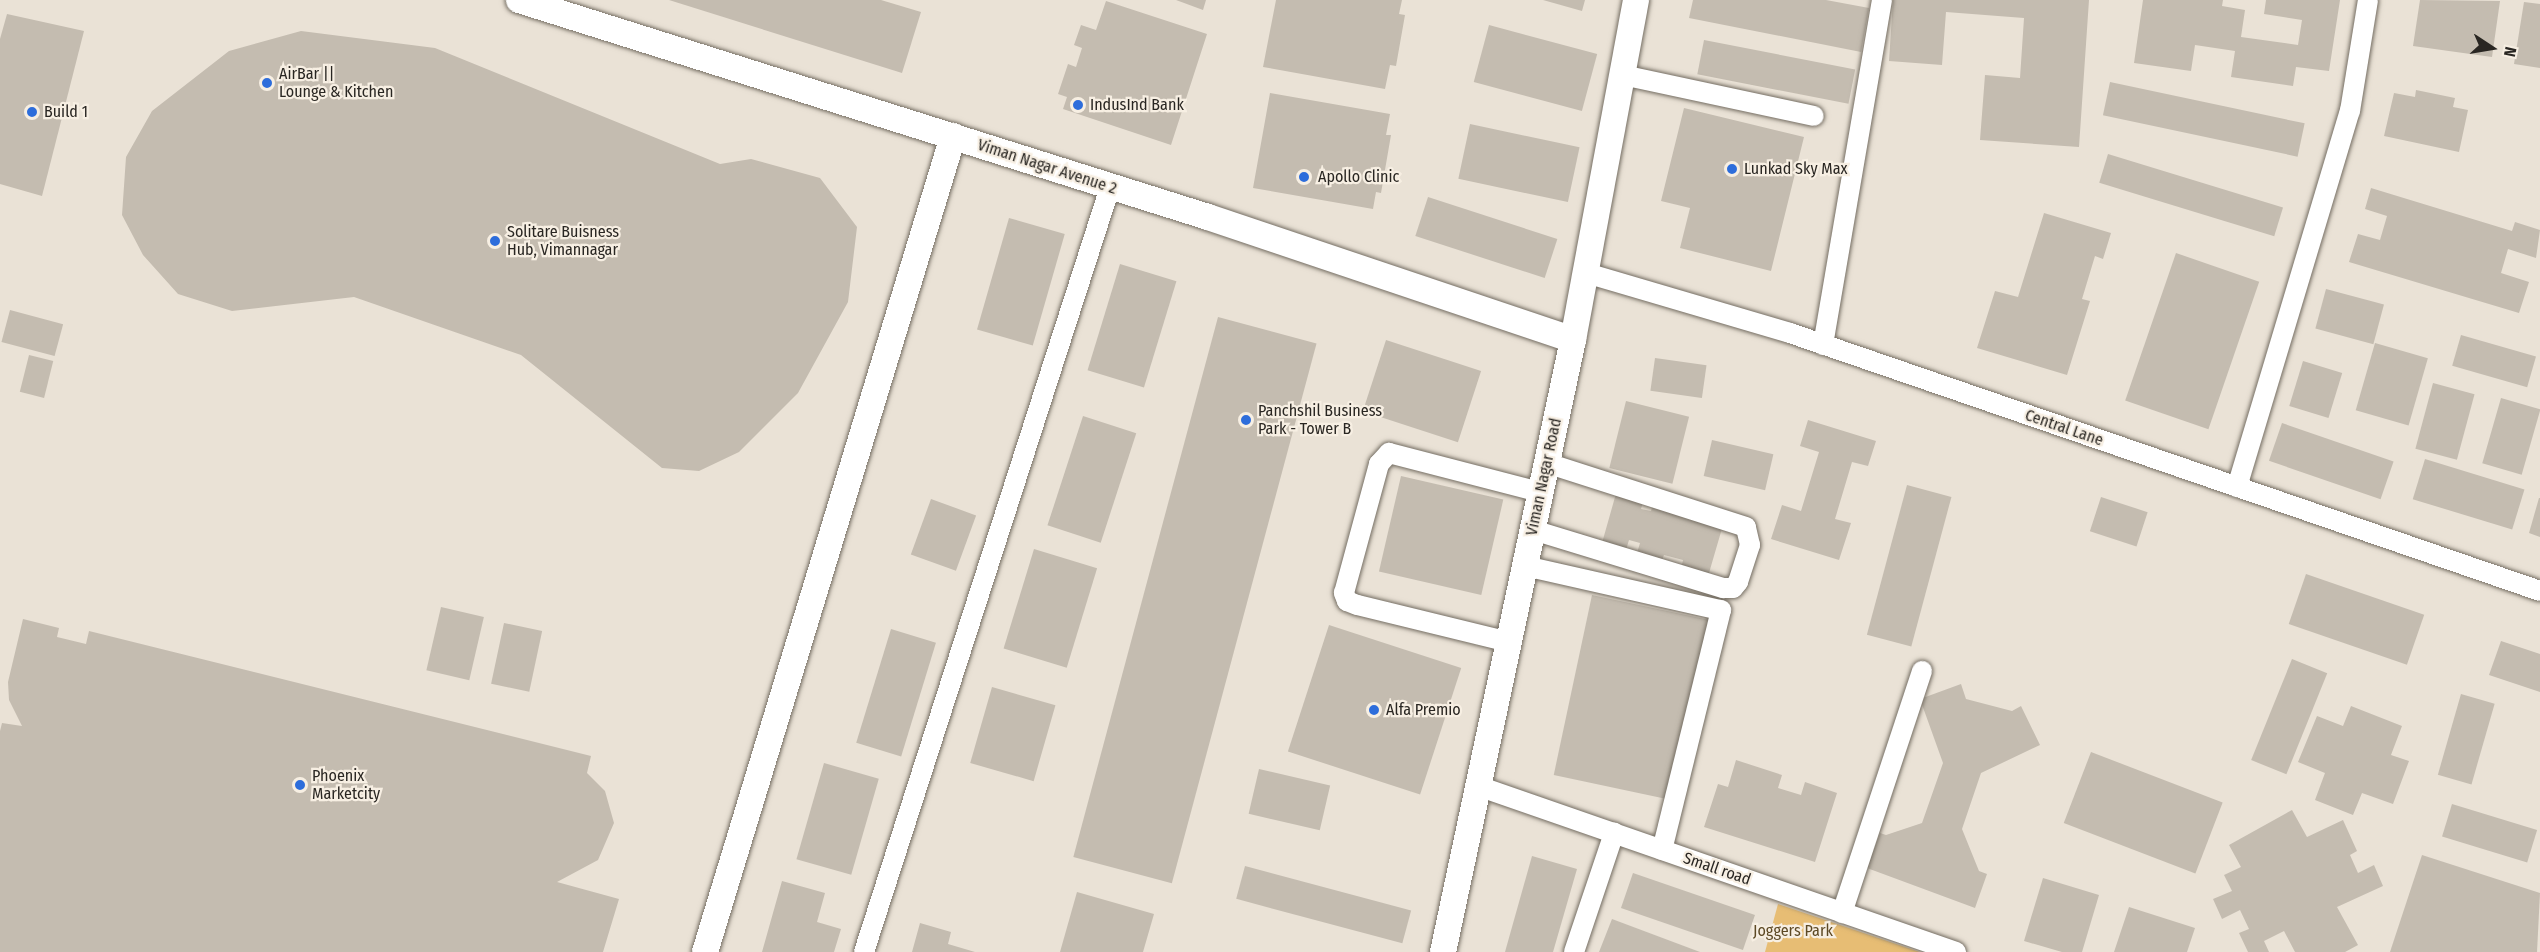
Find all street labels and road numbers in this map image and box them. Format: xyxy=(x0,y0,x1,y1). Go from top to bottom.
street label: Viman Nagar Avenue 2 xyxy=(975,135,1119,199)
street label: Central Lane xyxy=(2022,406,2106,450)
street label: Viman Nagar Road xyxy=(1522,417,1566,537)
street label: Small road xyxy=(1681,849,1753,889)

